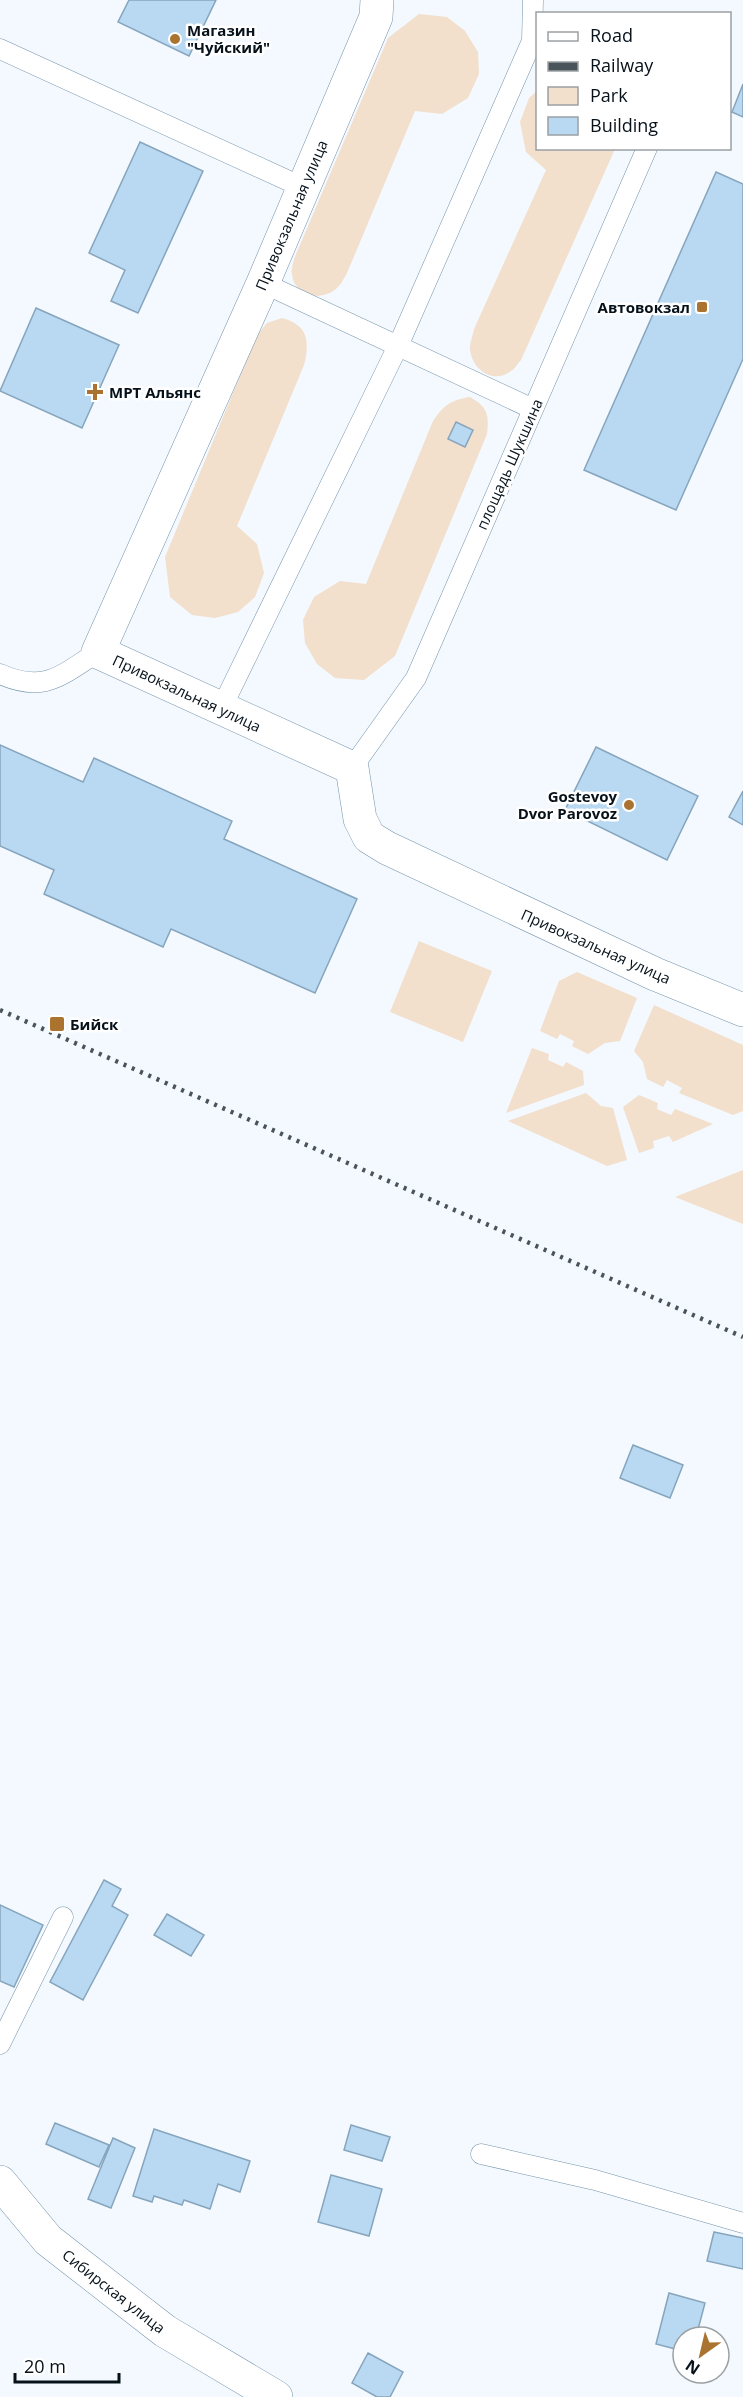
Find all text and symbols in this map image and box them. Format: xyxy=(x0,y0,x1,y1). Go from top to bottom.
legend xyxy=(536,12,731,150)
place label: Магазин "Чуйский" xyxy=(187,20,270,57)
text: Road xyxy=(590,23,633,47)
marker: Магазин "Чуйский" xyxy=(168,32,182,46)
text: Railway xyxy=(590,53,654,77)
text: Park xyxy=(590,83,628,107)
text: Building xyxy=(590,113,658,137)
street label: Привокзальная улица xyxy=(250,137,332,293)
place label: Автовокзал xyxy=(598,297,690,317)
marker: Автовокзал xyxy=(695,300,709,314)
place label: МРТ Альянс xyxy=(109,382,201,402)
marker: МРТ Альянс xyxy=(86,383,104,401)
street label: площадь Шукшина xyxy=(471,395,547,533)
street label: Привокзальная улица xyxy=(110,650,264,736)
place label: Gostevoy Dvor Parovoz xyxy=(518,786,617,823)
marker: Gostevoy Dvor Parovoz xyxy=(622,798,636,812)
street label: Привокзальная улица xyxy=(518,904,674,988)
place label: Бийск xyxy=(70,1014,119,1034)
marker: Бийск xyxy=(48,1015,66,1033)
street label: Сибирская улица xyxy=(58,2245,170,2337)
north arrow xyxy=(671,2325,731,2385)
scale bar xyxy=(15,2346,118,2384)
text: 20 m xyxy=(24,2354,66,2378)
text: N xyxy=(681,2355,704,2380)

